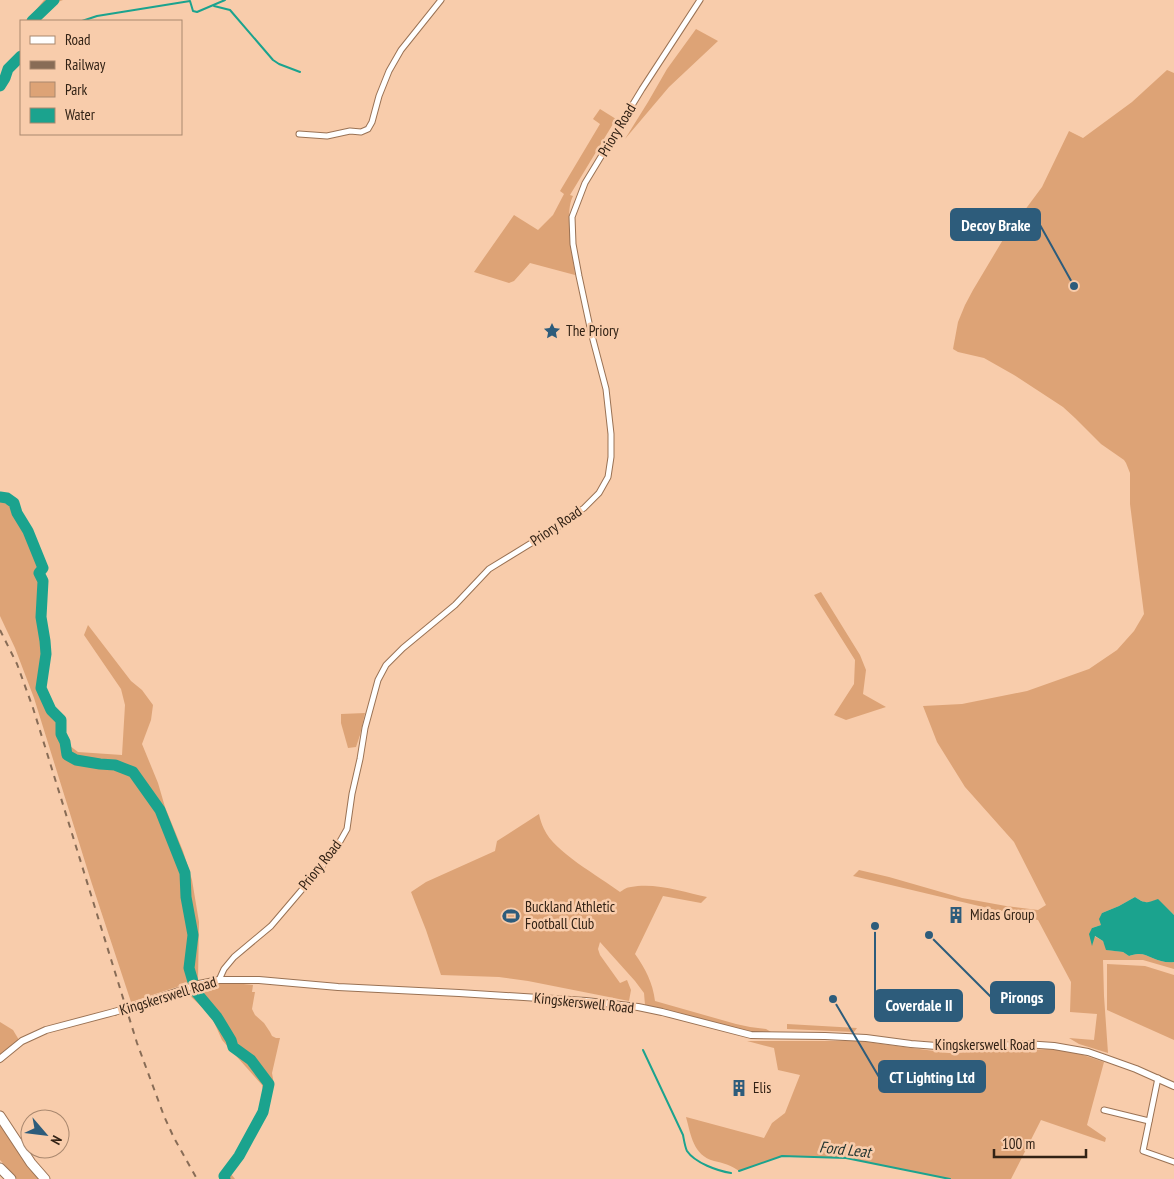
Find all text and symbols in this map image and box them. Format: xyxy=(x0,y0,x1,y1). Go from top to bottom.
legend xyxy=(20,20,182,135)
text: Road xyxy=(65,30,91,49)
text: Railway xyxy=(65,55,106,74)
text: Park xyxy=(65,80,87,99)
street label: Priory Road xyxy=(593,100,640,160)
text: Water xyxy=(65,105,96,124)
callout: Decoy Brake xyxy=(951,209,1040,240)
text: Decoy Brake xyxy=(961,215,1031,235)
place icon: The Priory xyxy=(542,321,562,341)
place label: The Priory xyxy=(566,321,619,340)
street label: Priory Road xyxy=(526,501,585,550)
street label: Priory Road xyxy=(294,836,345,894)
place label: Buckland Athletic Football Club xyxy=(525,897,616,933)
building icon: Midas Group xyxy=(946,905,966,925)
place label: Midas Group xyxy=(970,905,1035,924)
sports icon: Buckland Athletic Football Club xyxy=(501,906,521,926)
street label: Kingskerswell Road xyxy=(117,972,219,1019)
callout: Pirongs xyxy=(991,982,1054,1013)
text: Pirongs xyxy=(1001,987,1044,1007)
street label: Kingskerswell Road xyxy=(533,988,635,1017)
callout: Coverdale II xyxy=(875,990,962,1021)
text: Coverdale II xyxy=(886,995,953,1015)
street label: Kingskerswell Road xyxy=(935,1035,1035,1054)
callout: CT Lighting Ltd xyxy=(879,1061,985,1092)
text: CT Lighting Ltd xyxy=(889,1067,975,1087)
building icon: Elis xyxy=(729,1078,749,1098)
place label: Elis xyxy=(753,1078,771,1097)
north arrow xyxy=(20,1109,70,1159)
scale bar xyxy=(994,1126,1086,1158)
text: N xyxy=(47,1133,66,1148)
text: 100 m xyxy=(1002,1134,1035,1153)
water label: Ford Leat xyxy=(818,1136,873,1162)

